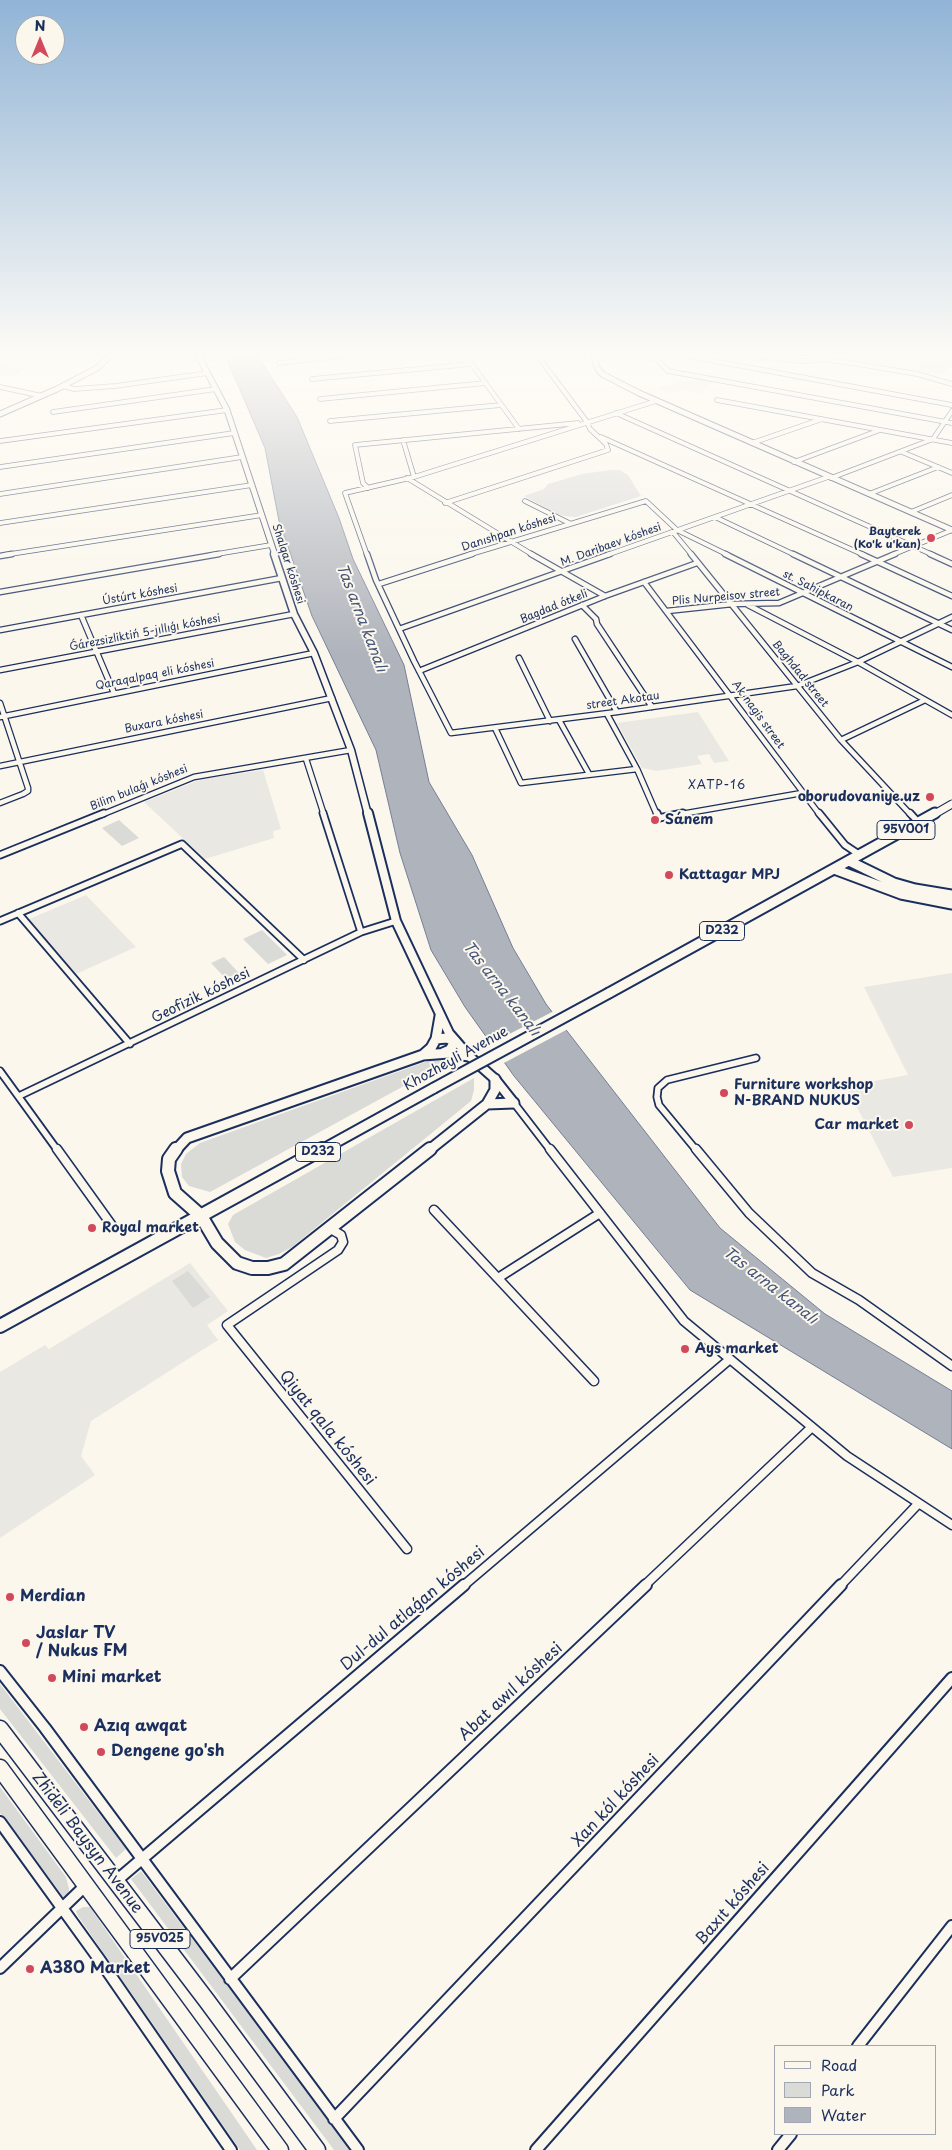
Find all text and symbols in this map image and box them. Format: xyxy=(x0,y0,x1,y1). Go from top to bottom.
north arrow xyxy=(15,15,65,65)
text: N xyxy=(34,15,46,36)
street label: Danıshpan kóshesi xyxy=(460,512,558,554)
street label: M. Daribaev kóshesi xyxy=(559,521,663,569)
street label: Shalqar kóshesi xyxy=(269,522,307,606)
place label: Bayterek (Ko'k u'kan) xyxy=(854,525,921,551)
marker: Bayterek (Ko'k u'kan) xyxy=(925,532,937,544)
water label: Tas arna kanalı xyxy=(332,561,390,675)
street label: st. Sahipkaran xyxy=(781,568,855,614)
street label: Ústúrt kóshesi xyxy=(101,582,179,608)
street label: Plis Nurpeisov street xyxy=(671,586,781,608)
street label: Bagdad ótkeli xyxy=(518,587,590,627)
street label: Ǵárezsizliktiń 5-jıllıǵı kóshesi xyxy=(68,612,222,654)
street label: Baghdad street xyxy=(769,638,831,710)
street label: Qaraqalpaq eli kóshesi xyxy=(94,657,216,693)
street label: Ak nagis street xyxy=(729,678,787,752)
street label: street Akotau xyxy=(586,689,660,713)
street label: Buxara kóshesi xyxy=(123,708,205,736)
street label: Bilim bulaǵı kóshesi xyxy=(88,762,190,814)
district label: XATP-16 xyxy=(687,779,747,793)
place label: oborudovaniye.uz xyxy=(798,789,920,805)
marker: oborudovaniye.uz xyxy=(924,791,936,803)
place label: Sánem xyxy=(665,812,713,828)
marker: Sánem xyxy=(649,814,661,826)
road number: 95V001 xyxy=(877,820,935,840)
place label: Kattagar MPJ xyxy=(679,867,780,883)
marker: Kattagar MPJ xyxy=(663,869,675,881)
road number: D232 xyxy=(700,921,744,940)
water label: Tas arna kanalı xyxy=(459,938,543,1040)
street label: Geofizik kóshesi xyxy=(149,965,253,1027)
street label: Khozheyli Avenue xyxy=(401,1023,511,1095)
place label: Furniture workshop N-BRAND NUKUS xyxy=(734,1077,873,1110)
marker: Furniture workshop N-BRAND NUKUS xyxy=(718,1087,730,1099)
place label: Car market xyxy=(814,1117,899,1133)
marker: Car market xyxy=(903,1119,915,1131)
road number: D232 xyxy=(296,1142,340,1162)
place label: Royal market xyxy=(102,1220,199,1236)
marker: Royal market xyxy=(86,1222,98,1234)
water label: Tas arna kanalı xyxy=(719,1244,821,1328)
place label: Ays market xyxy=(695,1341,779,1357)
marker: Ays market xyxy=(679,1343,691,1355)
street label: Qiyat qala kóshesi xyxy=(275,1367,379,1489)
street label: Dul-dul atlaǵan kóshesi xyxy=(337,1543,489,1675)
place label: Merdian xyxy=(20,1587,86,1607)
marker: Merdian xyxy=(4,1591,16,1603)
place label: Jaslar TV / Nukus FM xyxy=(36,1624,128,1662)
marker: Jaslar TV / Nukus FM xyxy=(20,1637,32,1649)
street label: Abat awıl kóshesi xyxy=(455,1639,567,1745)
place label: Mini market xyxy=(62,1668,162,1688)
marker: Mini market xyxy=(46,1672,58,1684)
place label: Azıq awqat xyxy=(94,1717,187,1737)
marker: Azıq awqat xyxy=(78,1721,90,1733)
place label: Dengene go'sh xyxy=(111,1742,225,1762)
marker: Dengene go'sh xyxy=(95,1746,107,1758)
street label: Xan kól kóshesi xyxy=(568,1751,664,1851)
street label: Zhideli Baysyn Avenue xyxy=(28,1769,146,1917)
street label: Baxıt kóshesi xyxy=(692,1859,774,1949)
road number: 95V025 xyxy=(130,1930,190,1948)
place label: A380 Market xyxy=(40,1959,150,1979)
marker: A380 Market xyxy=(24,1963,36,1975)
legend xyxy=(774,2045,937,2135)
text: Road xyxy=(821,2053,857,2076)
text: Park xyxy=(821,2078,855,2101)
text: Water xyxy=(821,2103,866,2126)

